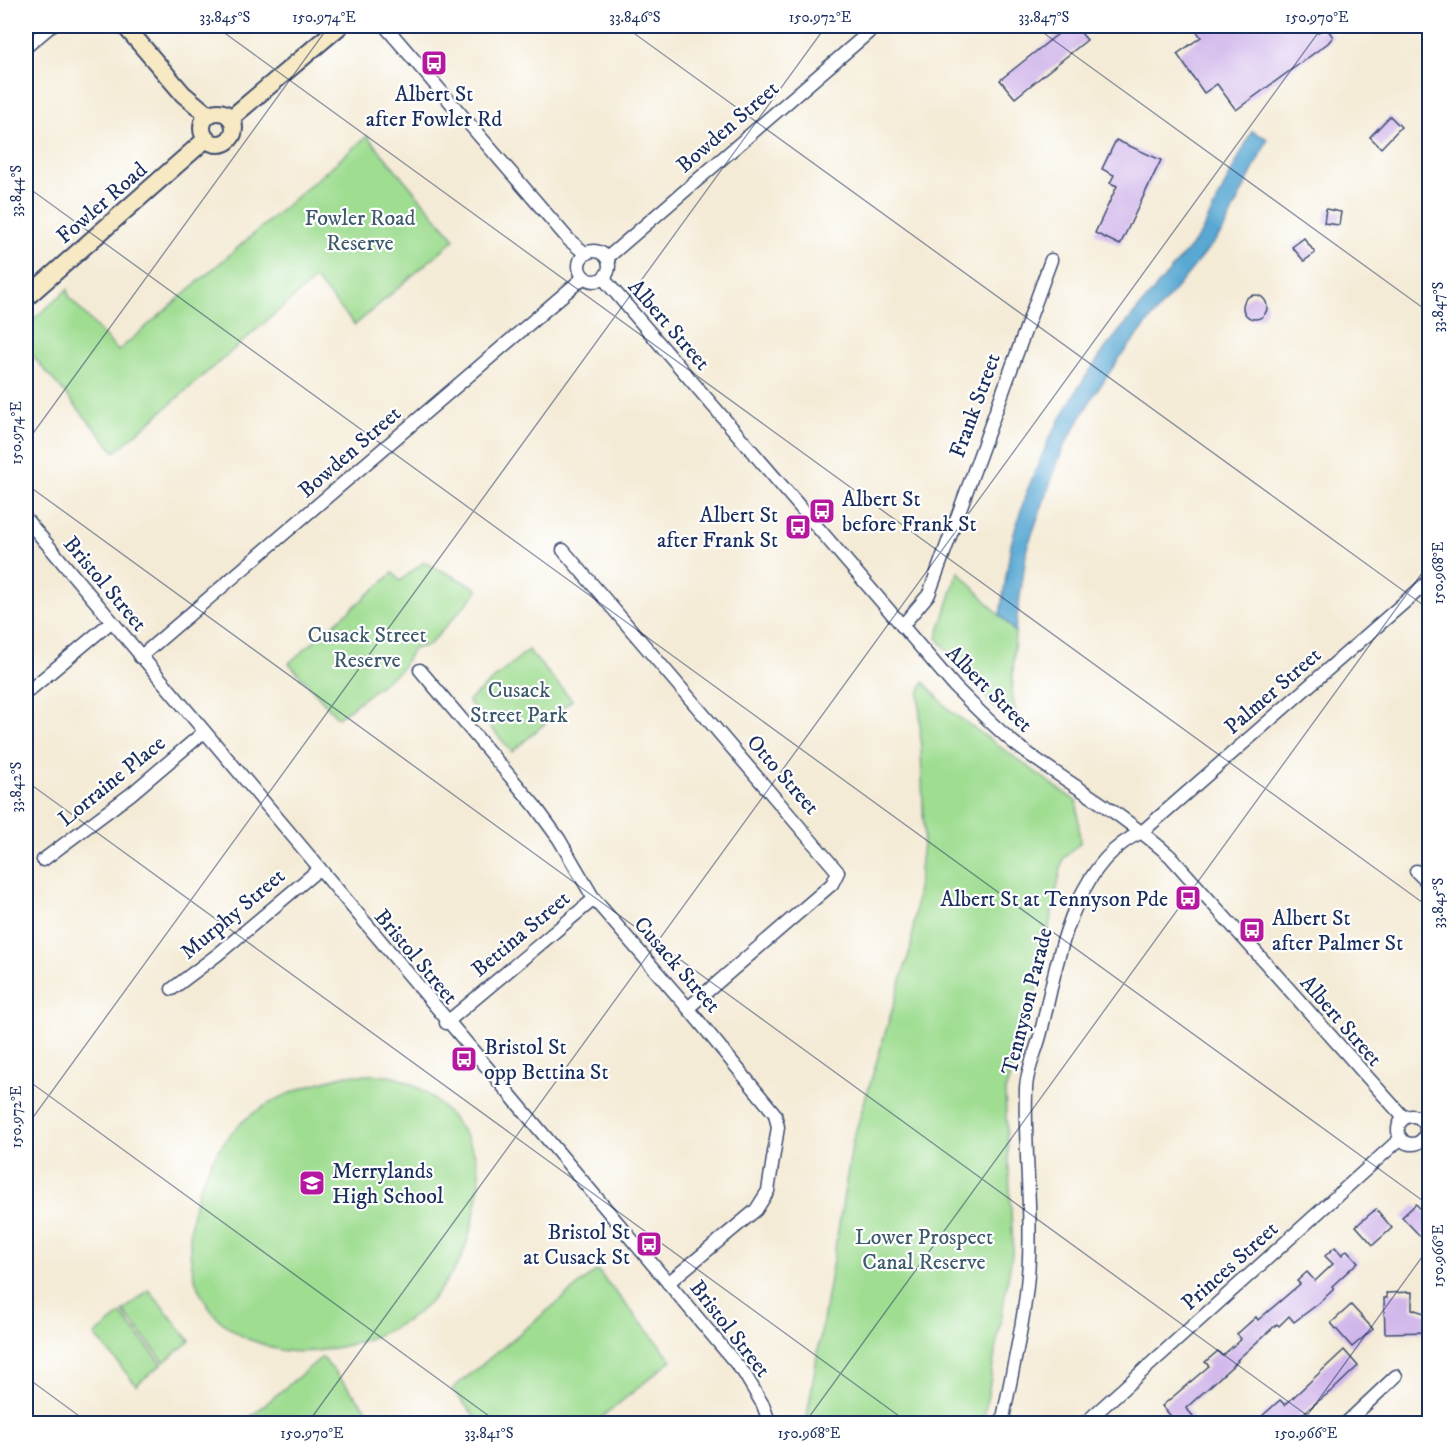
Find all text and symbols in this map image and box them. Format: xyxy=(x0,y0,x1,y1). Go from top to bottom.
text: 33.845°S xyxy=(200,8,251,27)
text: 150.974°E xyxy=(292,8,356,27)
text: 33.846°S xyxy=(609,8,661,27)
text: 150.972°E xyxy=(789,8,852,27)
text: 33.847°S xyxy=(1019,8,1070,27)
text: 150.970°E xyxy=(1285,8,1349,27)
bus stop icon: Albert St after Fowler Rd xyxy=(419,48,449,78)
street label: Bowden Street xyxy=(671,75,785,179)
place label: Albert St after Fowler Rd xyxy=(366,81,502,133)
street label: Fowler Road xyxy=(51,156,153,250)
text: 33.844°S xyxy=(7,165,26,217)
park label: Fowler Road Reserve xyxy=(304,205,416,257)
street label: Albert Street xyxy=(622,274,716,376)
text: 33.847°S xyxy=(1429,281,1448,332)
street label: Frank Street xyxy=(944,350,1007,461)
street label: Bowden Street xyxy=(293,400,407,504)
text: 150.974°E xyxy=(7,401,26,465)
place label: Albert St before Frank St xyxy=(842,486,977,538)
bus stop icon: Albert St before Frank St xyxy=(807,496,837,526)
place label: Albert St after Frank St xyxy=(657,502,778,554)
bus stop icon: Albert St after Frank St xyxy=(783,512,813,542)
street label: Bristol Street xyxy=(57,531,152,637)
text: 150.968°E xyxy=(1429,541,1448,604)
park label: Cusack Street Reserve xyxy=(307,622,427,674)
street label: Albert Street xyxy=(940,640,1038,738)
street label: Palmer Street xyxy=(1219,642,1327,740)
park label: Cusack Street Park xyxy=(470,677,568,729)
street label: Otto Street xyxy=(741,729,825,820)
street label: Lorraine Place xyxy=(53,730,171,833)
text: 33.842°S xyxy=(7,761,26,812)
street label: Murphy Street xyxy=(175,863,291,966)
text: 33.845°S xyxy=(1429,877,1448,928)
bus stop icon: Albert St at Tennyson Pde xyxy=(1173,883,1203,913)
street label: Bettina Street xyxy=(466,885,576,983)
place label: Albert St at Tennyson Pde xyxy=(940,886,1168,913)
street label: Bristol Street xyxy=(368,904,463,1010)
place label: Albert St after Palmer St xyxy=(1272,905,1403,957)
street label: Cusack Street xyxy=(628,911,726,1019)
bus stop icon: Albert St after Palmer St xyxy=(1237,915,1267,945)
street label: Tennyson Parade xyxy=(996,925,1059,1078)
street label: Albert Street xyxy=(1294,970,1388,1072)
place label: Bristol St opp Bettina St xyxy=(484,1034,608,1086)
bus stop icon: Bristol St opp Bettina St xyxy=(449,1044,479,1074)
text: 150.972°E xyxy=(7,1085,26,1148)
place label: Merrylands High School xyxy=(332,1158,444,1210)
school or university icon: Merrylands High School xyxy=(297,1168,327,1198)
street label: Princes Street xyxy=(1176,1216,1284,1317)
place label: Bristol St at Cusack St xyxy=(523,1219,630,1271)
park label: Lower Prospect Canal Reserve xyxy=(855,1224,993,1276)
text: 150.966°E xyxy=(1429,1224,1448,1288)
bus stop icon: Bristol St at Cusack St xyxy=(634,1229,664,1259)
street label: Bristol Street xyxy=(683,1275,776,1383)
text: 150.970°E xyxy=(280,1424,344,1443)
text: 33.841°S xyxy=(464,1424,514,1443)
text: 150.968°E xyxy=(778,1424,841,1443)
text: 150.966°E xyxy=(1274,1424,1338,1443)

